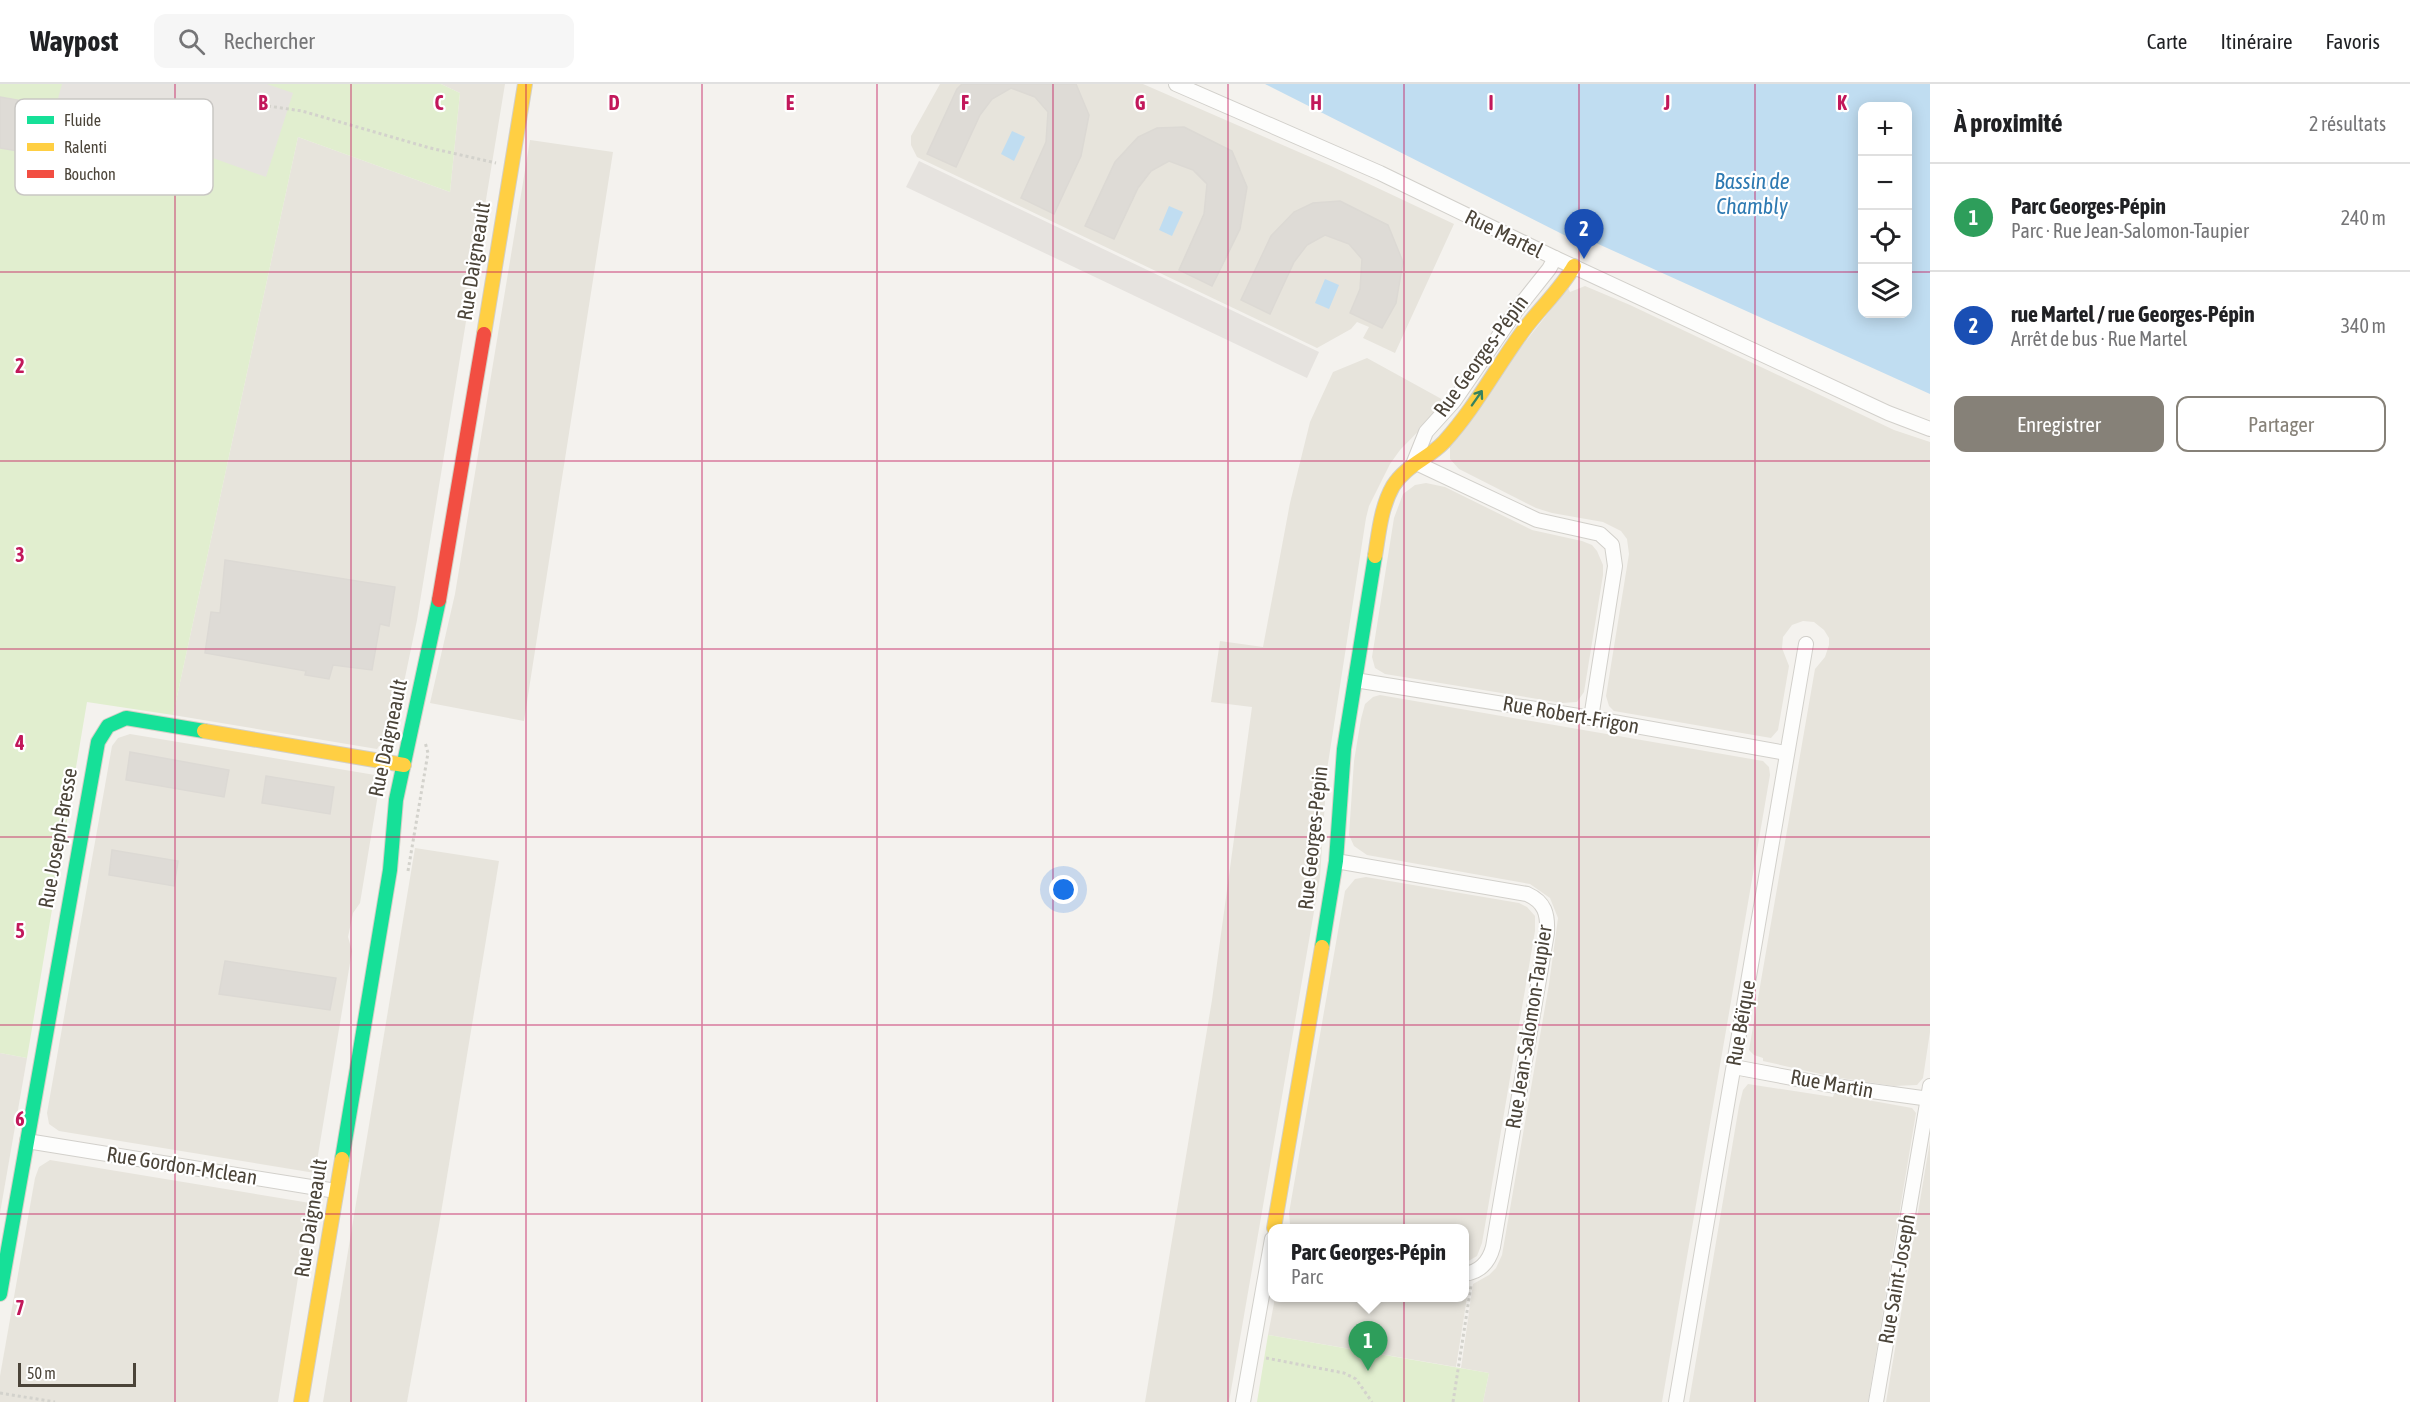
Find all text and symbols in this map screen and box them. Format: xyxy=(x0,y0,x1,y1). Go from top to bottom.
search box xyxy=(154,14,574,68)
text: Waypost xyxy=(30,25,118,57)
icon: search xyxy=(175,25,208,58)
text: Rechercher xyxy=(223,28,315,54)
text: Carte xyxy=(2147,29,2187,53)
text: Itinéraire xyxy=(2220,29,2292,53)
text: Favoris xyxy=(2325,29,2380,53)
text: B xyxy=(258,91,268,114)
text: C xyxy=(435,91,444,114)
text: D xyxy=(608,91,620,114)
text: E xyxy=(786,91,795,114)
text: F xyxy=(961,91,969,114)
text: G xyxy=(1135,91,1146,114)
text: H xyxy=(1310,91,1322,114)
text: I xyxy=(1488,91,1494,114)
text: J xyxy=(1663,91,1670,114)
text: K xyxy=(1837,91,1847,114)
legend xyxy=(15,99,213,195)
map controls xyxy=(1858,102,1912,318)
button: + xyxy=(1858,102,1912,156)
text: À proximité xyxy=(1954,108,2062,138)
text: Fluide xyxy=(64,111,101,129)
text: 2 résultats xyxy=(2309,112,2386,135)
text: Ralenti xyxy=(64,138,107,156)
button: − xyxy=(1858,156,1912,210)
text: Bouchon xyxy=(64,165,116,183)
water label: Bassin de Chambly xyxy=(1714,168,1790,219)
text: Parc Georges-Pépin xyxy=(2011,193,2166,219)
street label: Rue Daigneault xyxy=(452,200,494,322)
street label: Rue Martel xyxy=(1462,204,1548,262)
text: 1 xyxy=(1969,206,1978,229)
text: 240 m xyxy=(2341,206,2386,229)
pin: 2 xyxy=(1564,210,1604,259)
button: locate xyxy=(1858,210,1912,264)
text: Parc · Rue Jean-Salomon-Taupier xyxy=(2011,219,2249,242)
button: layers xyxy=(1858,264,1912,318)
street label: Rue Georges-Pépin xyxy=(1428,290,1532,421)
text: rue Martel / rue Georges-Pépin xyxy=(2011,301,2255,327)
text: 2 xyxy=(1969,314,1978,337)
text: 340 m xyxy=(2341,314,2386,337)
text: Arrêt de bus · Rue Martel xyxy=(2011,327,2187,350)
text: 2 xyxy=(15,354,25,377)
one-way arrow xyxy=(1471,390,1483,406)
button: Enregistrer xyxy=(1954,396,2164,452)
button: Partager xyxy=(2176,396,2386,452)
text: 3 xyxy=(15,543,25,566)
street label: Rue Daigneault xyxy=(363,677,411,799)
street label: Rue Robert-Frigon xyxy=(1501,690,1641,738)
text: 4 xyxy=(14,731,25,754)
street label: Rue Georges-Pépin xyxy=(1293,765,1331,911)
street label: Rue Joseph-Bresse xyxy=(33,766,81,910)
your location xyxy=(1049,875,1078,904)
text: 5 xyxy=(15,919,25,942)
street label: Rue Jean-Salomon-Taupier xyxy=(1500,923,1556,1130)
street label: Rue Béïque xyxy=(1721,978,1759,1068)
street label: Rue Martin xyxy=(1789,1064,1876,1102)
text: 6 xyxy=(15,1107,25,1130)
street label: Rue Gordon-Mclean xyxy=(105,1141,259,1189)
street label: Rue Daigneault xyxy=(289,1157,331,1279)
street label: Rue Saint-Joseph xyxy=(1873,1212,1919,1346)
popup xyxy=(1268,1224,1469,1302)
text: Parc Georges-Pépin xyxy=(1291,1239,1446,1265)
text: Parc xyxy=(1291,1265,1323,1288)
text: 7 xyxy=(15,1296,25,1319)
pin: 1 xyxy=(1348,1322,1388,1371)
scale bar xyxy=(18,1360,136,1388)
text: 50 m xyxy=(27,1364,56,1382)

